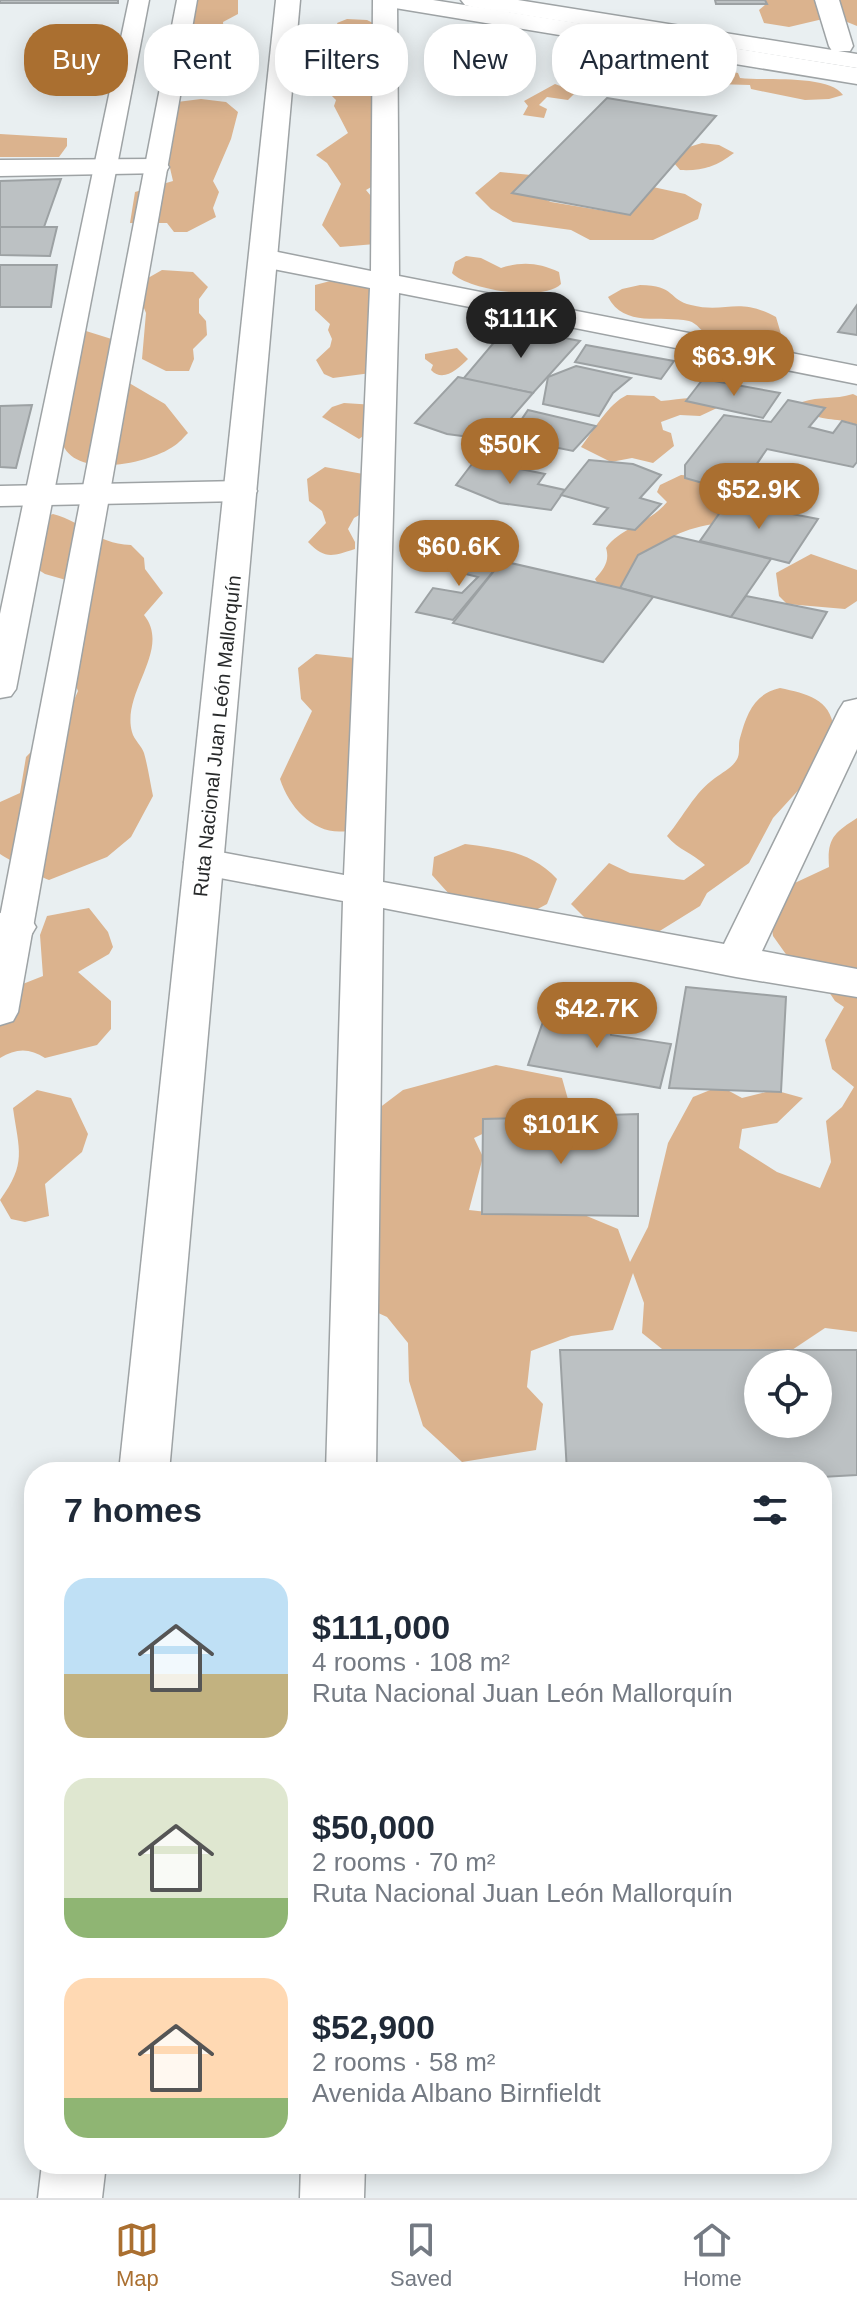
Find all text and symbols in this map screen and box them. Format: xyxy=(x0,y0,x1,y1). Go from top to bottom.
chip: Buy xyxy=(24,24,128,96)
chip: Rent xyxy=(144,24,259,96)
chip: Filters xyxy=(275,24,408,96)
chip: New xyxy=(424,24,536,96)
chip: Apartment xyxy=(552,24,737,96)
pin: $111K xyxy=(465,292,577,360)
text: $111K xyxy=(484,303,558,333)
pin: $63.9K xyxy=(669,330,799,398)
text: $63.9K xyxy=(692,341,776,371)
pin: $50K xyxy=(463,418,557,486)
text: $50K xyxy=(479,429,541,459)
pin: $52.9K xyxy=(694,463,824,531)
text: $52.9K xyxy=(717,474,801,504)
pin: $60.6K xyxy=(394,520,524,588)
text: $60.6K xyxy=(417,531,501,561)
street label: Ruta Nacional Juan León Mallorquín xyxy=(189,574,245,898)
pin: $42.7K xyxy=(532,982,662,1050)
text: $42.7K xyxy=(555,993,639,1023)
pin: $101K xyxy=(505,1098,617,1166)
text: $101K xyxy=(523,1109,599,1139)
map controls xyxy=(744,1350,832,1438)
button: locate xyxy=(744,1350,832,1438)
icon: filters xyxy=(748,1488,792,1532)
text: 7 homes xyxy=(64,1491,202,1529)
text: $111,000 xyxy=(312,1608,450,1646)
icon: home xyxy=(128,1610,224,1706)
text: 4 rooms · 108 m² xyxy=(312,1647,510,1677)
text: Ruta Nacional Juan León Mallorquín xyxy=(312,1678,733,1708)
text: $50,000 xyxy=(312,1808,435,1846)
icon: home xyxy=(128,1810,224,1906)
text: 2 rooms · 70 m² xyxy=(312,1847,496,1877)
text: Ruta Nacional Juan León Mallorquín xyxy=(312,1878,733,1908)
text: $52,900 xyxy=(312,2008,435,2046)
icon: home xyxy=(128,2010,224,2106)
text: 2 rooms · 58 m² xyxy=(312,2047,496,2077)
text: Avenida Albano Birnfieldt xyxy=(312,2078,601,2108)
tab: Map xyxy=(115,2218,159,2292)
tab: Saved xyxy=(390,2218,452,2292)
tab: Home xyxy=(683,2218,742,2292)

